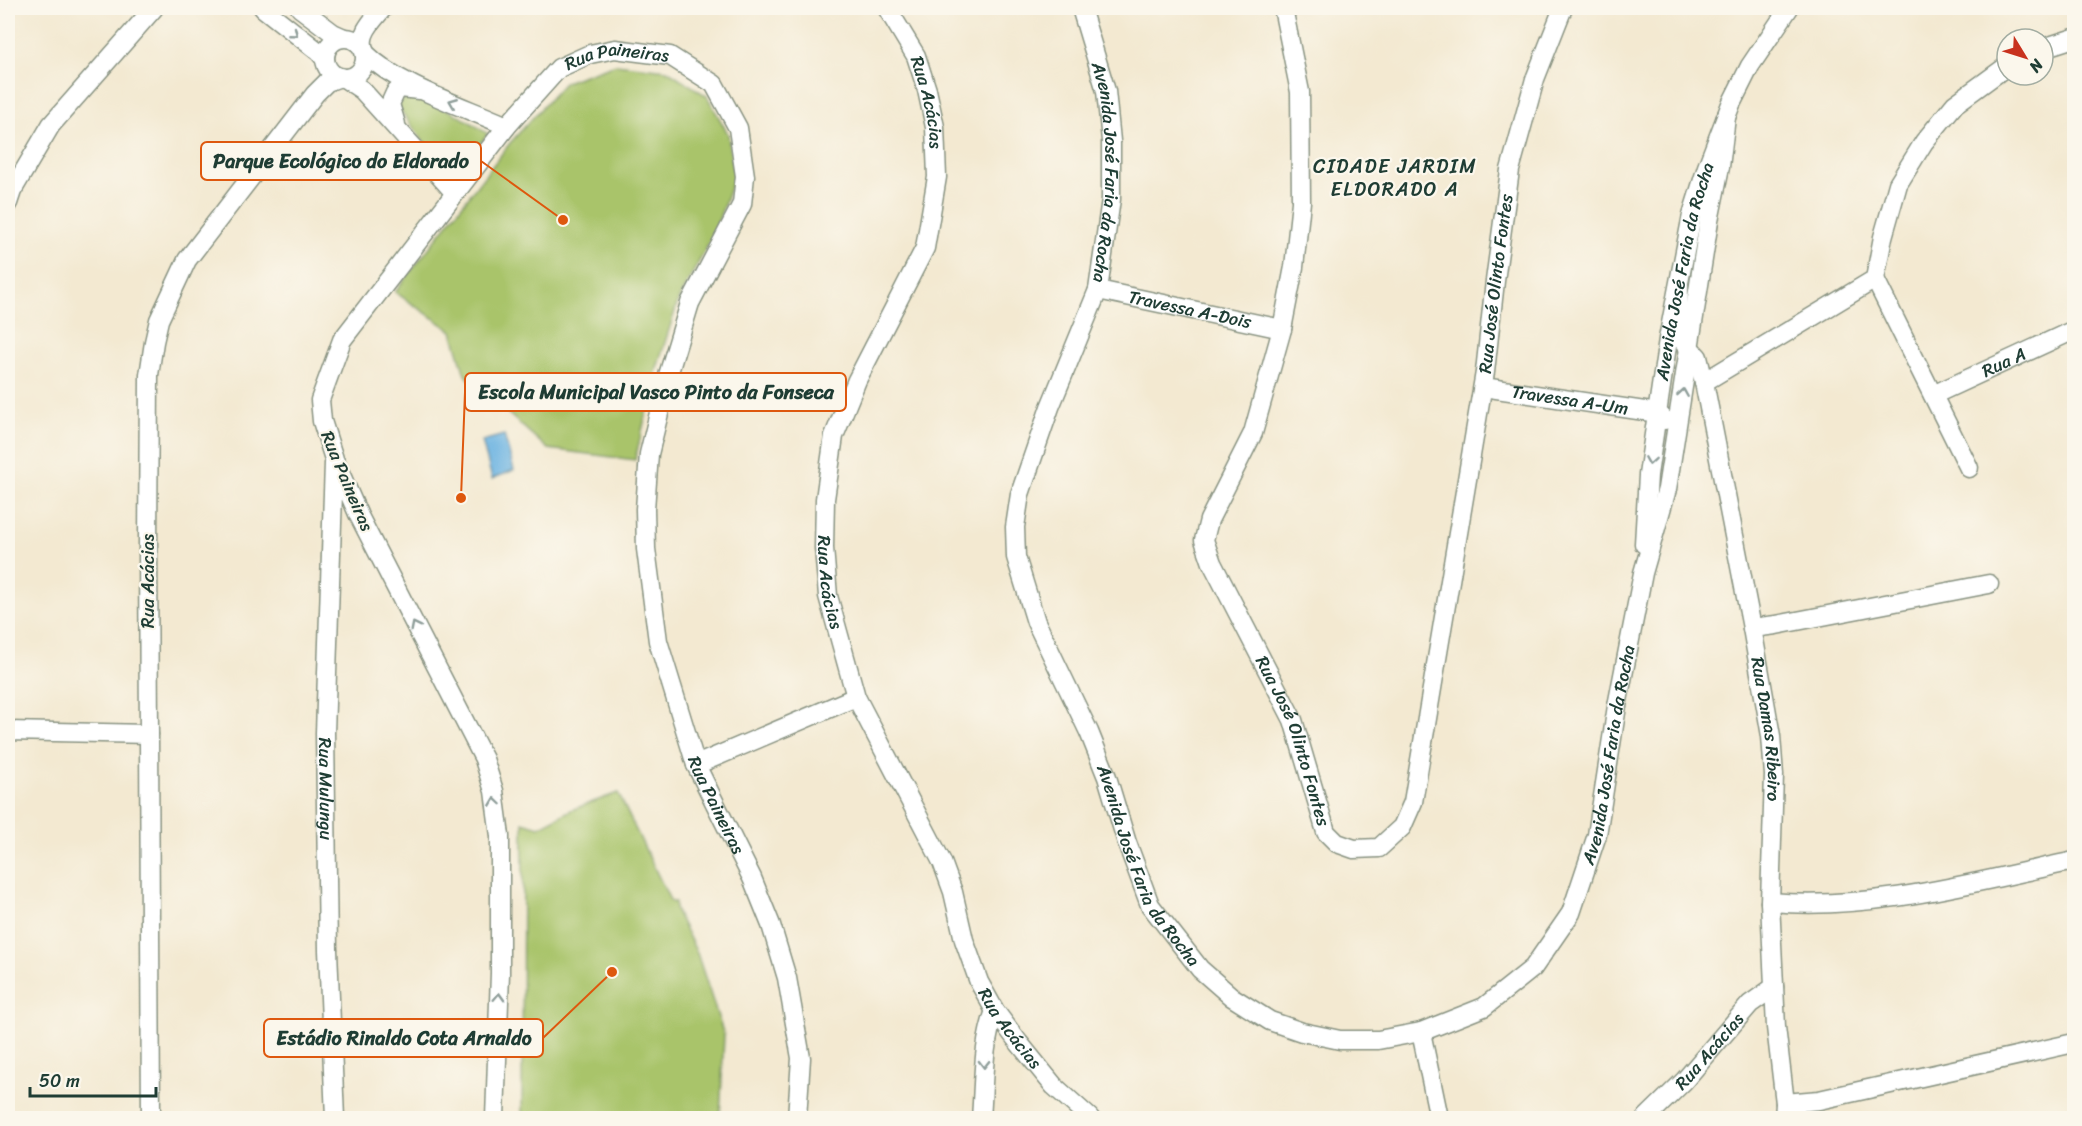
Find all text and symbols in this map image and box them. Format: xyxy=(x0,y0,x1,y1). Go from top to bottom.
one-way arrow xyxy=(288,25,299,36)
north arrow xyxy=(1995,27,2055,87)
street label: Rua Paineiras xyxy=(559,33,672,80)
street label: Rua Acácias xyxy=(901,52,952,150)
text: N xyxy=(2021,52,2052,80)
street label: Avenida José Faria da Rocha xyxy=(1082,57,1127,285)
one-way arrow xyxy=(448,97,459,110)
callout: Parque Ecológico do Eldorado xyxy=(201,142,481,180)
text: Parque Ecológico do Eldorado xyxy=(213,144,470,179)
district label: CIDADE JARDIM ELDORADO A xyxy=(1313,149,1477,207)
street label: Avenida José Faria da Rocha xyxy=(1646,158,1724,384)
street label: Rua José Olinto Fontes xyxy=(1469,191,1523,375)
street label: Travessa A-Dois xyxy=(1125,281,1255,338)
street label: Rua A xyxy=(1976,338,2031,387)
callout: Escola Municipal Vasco Pinto da Fonseca xyxy=(465,373,846,411)
text: Escola Municipal Vasco Pinto da Fonseca xyxy=(478,375,835,410)
street label: Travessa A-Um xyxy=(1510,375,1631,424)
one-way arrow xyxy=(1676,388,1688,398)
street label: Rua Paineiras xyxy=(311,426,383,537)
one-way arrow xyxy=(1645,456,1657,465)
street label: Rua Acácias xyxy=(132,533,164,628)
street label: Rua Acácias xyxy=(808,535,853,633)
one-way arrow xyxy=(411,621,423,632)
street label: Avenida José Faria da Rocha xyxy=(1572,642,1645,870)
street label: Rua José Olinto Fontes xyxy=(1246,650,1340,831)
street label: Rua Damas Ribeiro xyxy=(1741,654,1790,802)
street label: Rua Mulungu xyxy=(309,737,342,841)
street label: Rua Paineiras xyxy=(678,752,754,860)
street label: Avenida José Faria da Rocha xyxy=(1087,758,1209,974)
one-way arrow xyxy=(490,798,502,807)
street label: Rua Acácias xyxy=(969,982,1051,1077)
one-way arrow xyxy=(493,993,505,1002)
street label: Rua Acácias xyxy=(1667,1005,1753,1098)
callout: Estádio Rinaldo Cota Arnaldo xyxy=(264,1019,543,1057)
text: Estádio Rinaldo Cota Arnaldo xyxy=(276,1021,532,1056)
one-way arrow xyxy=(978,1059,990,1068)
scale bar xyxy=(30,1060,156,1098)
text: 50 m xyxy=(39,1065,80,1097)

